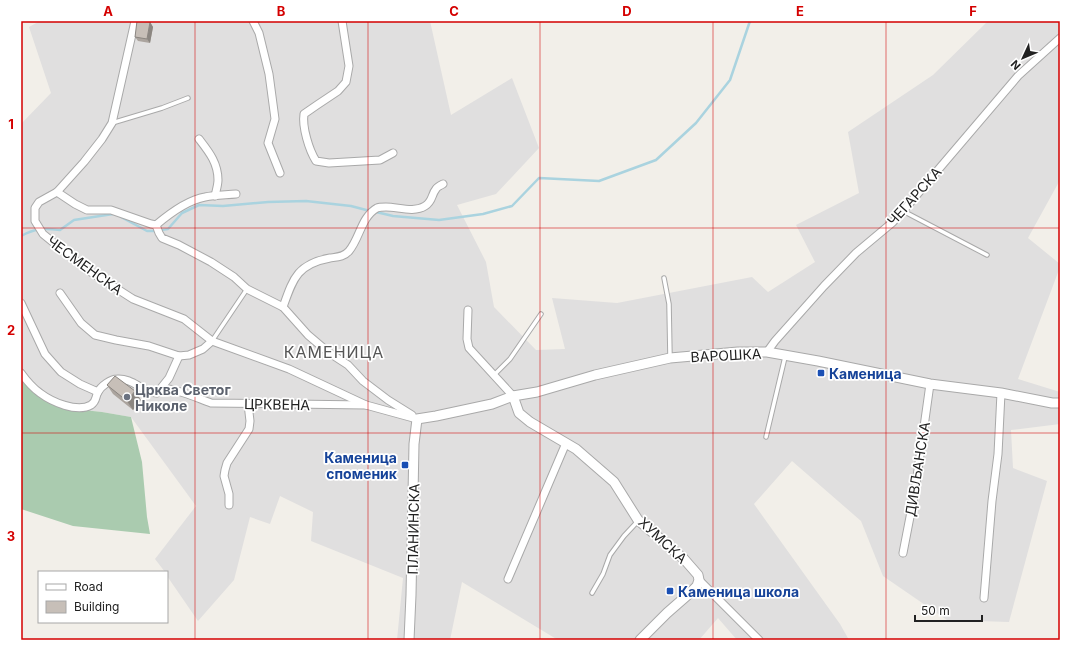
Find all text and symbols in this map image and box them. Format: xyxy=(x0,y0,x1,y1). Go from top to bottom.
text: A xyxy=(103,3,113,19)
text: B xyxy=(277,3,286,19)
text: C xyxy=(449,3,459,19)
text: D xyxy=(622,3,632,19)
text: E xyxy=(796,3,804,19)
text: F xyxy=(969,3,977,19)
north arrow xyxy=(1003,38,1043,78)
text: N xyxy=(1008,57,1024,73)
text: 1 xyxy=(8,116,14,132)
street label: ЧЕГАРСКА xyxy=(883,163,945,229)
street label: ЧЕСМЕНСКА xyxy=(44,232,126,298)
text: 2 xyxy=(7,322,15,338)
district label: КАМЕНИЦА xyxy=(284,342,384,362)
street label: ВАРОШКА xyxy=(690,345,762,365)
place label: Каменица xyxy=(829,365,902,382)
marker: Каменица xyxy=(816,368,826,378)
place label: Црква Светог Николе xyxy=(135,381,231,414)
marker: Црква Светог Николе xyxy=(122,392,132,402)
street label: ЦРКВЕНА xyxy=(244,395,311,413)
street label: ДИВЉАНСКА xyxy=(901,420,933,518)
place label: Каменица споменик xyxy=(324,449,398,482)
marker: Каменица споменик xyxy=(400,460,410,470)
street label: ПЛАНИНСКА xyxy=(404,483,422,575)
street label: ХУМСКА xyxy=(635,513,691,567)
text: 3 xyxy=(7,528,15,544)
legend xyxy=(38,571,168,623)
text: Road xyxy=(74,579,103,594)
place label: Каменица школа xyxy=(678,583,799,600)
marker: Каменица школа xyxy=(665,586,675,596)
scale bar xyxy=(915,597,982,623)
text: Building xyxy=(74,599,119,614)
text: 50 m xyxy=(921,603,950,618)

